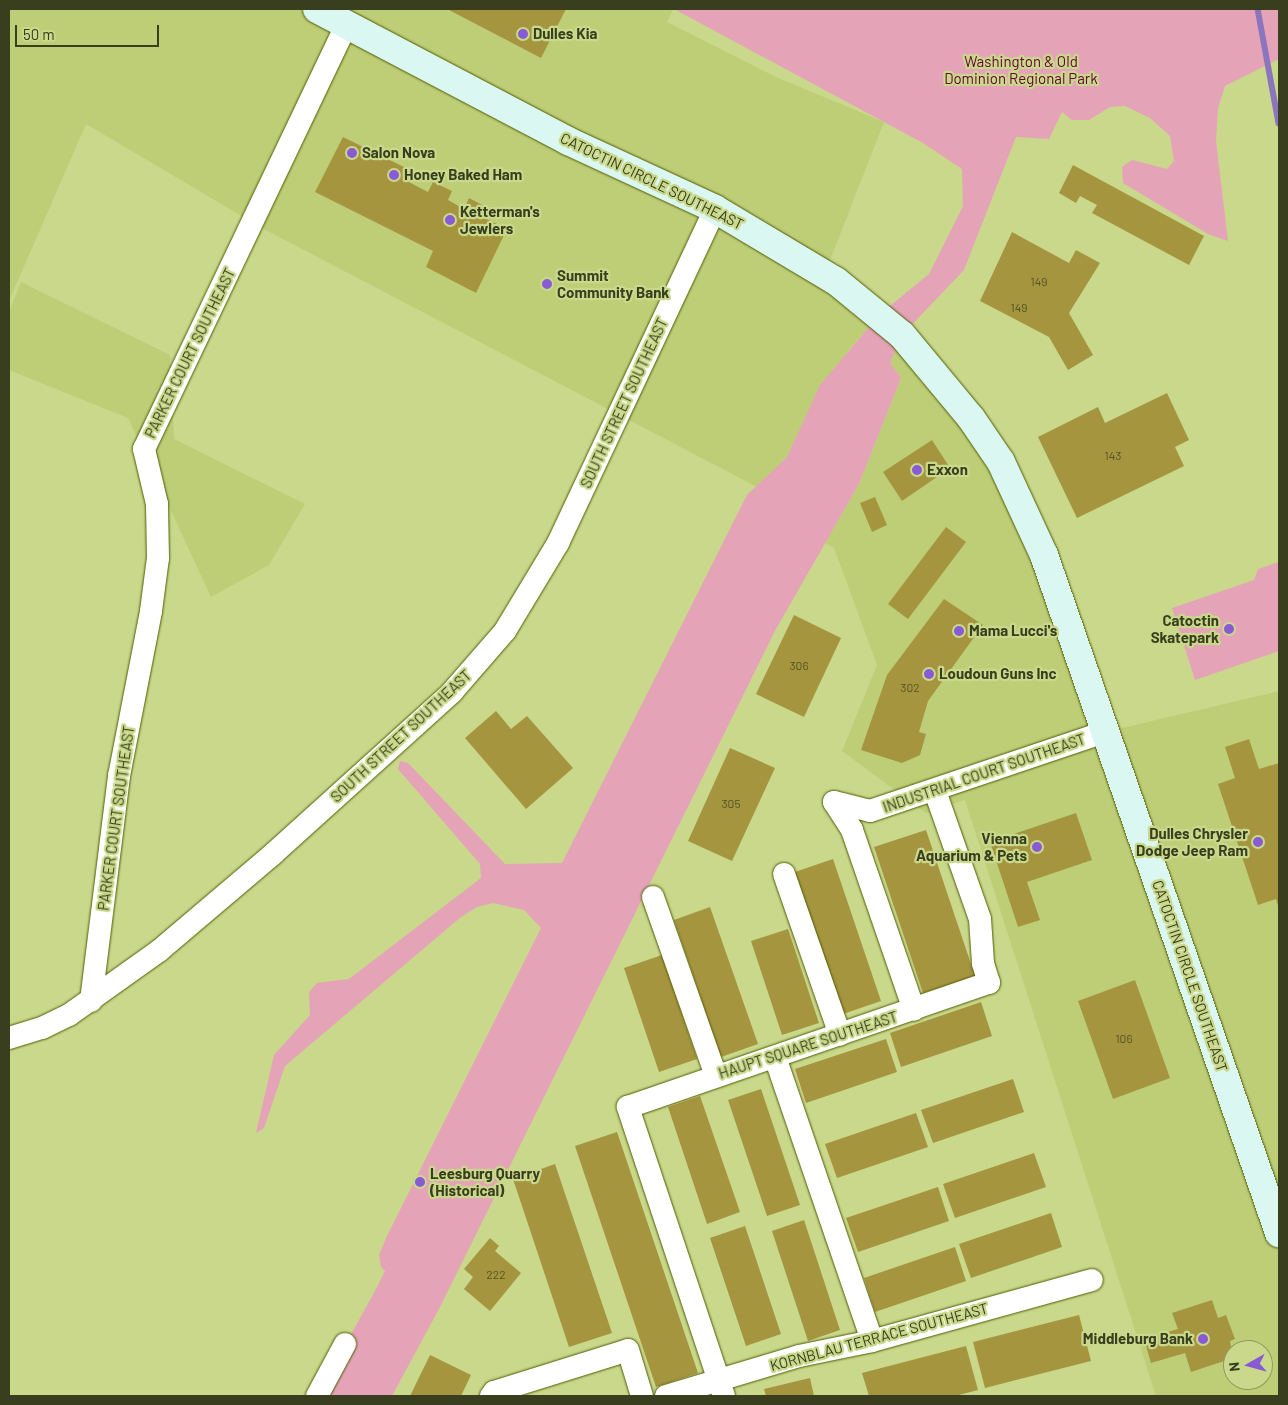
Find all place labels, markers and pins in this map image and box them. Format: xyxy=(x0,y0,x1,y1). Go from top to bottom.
place label: Dulles Kia xyxy=(533,25,597,43)
marker: Dulles Kia xyxy=(517,28,529,40)
place label: Salon Nova xyxy=(362,144,435,162)
marker: Salon Nova xyxy=(346,147,358,159)
place label: Honey Baked Ham xyxy=(404,166,522,184)
marker: Honey Baked Ham xyxy=(388,169,400,181)
place label: Ketterman's Jewlers xyxy=(460,202,540,237)
marker: Ketterman's Jewlers xyxy=(444,214,456,226)
place label: Summit Community Bank xyxy=(557,266,669,301)
marker: Summit Community Bank xyxy=(541,278,553,290)
place label: Exxon xyxy=(927,461,968,479)
marker: Exxon xyxy=(911,464,923,476)
place label: Catoctin Skatepark xyxy=(1151,611,1219,646)
place label: Mama Lucci's xyxy=(969,622,1057,640)
marker: Catoctin Skatepark xyxy=(1223,623,1235,635)
marker: Mama Lucci's xyxy=(953,625,965,637)
place label: Loudoun Guns Inc xyxy=(939,665,1057,683)
marker: Loudoun Guns Inc xyxy=(923,668,935,680)
place label: Dulles Chrysler Dodge Jeep Ram xyxy=(1136,824,1248,859)
place label: Vienna Aquarium & Pets xyxy=(916,829,1027,864)
marker: Dulles Chrysler Dodge Jeep Ram xyxy=(1252,836,1264,848)
marker: Vienna Aquarium & Pets xyxy=(1031,841,1043,853)
place label: Leesburg Quarry (Historical) xyxy=(430,1164,540,1199)
marker: Leesburg Quarry (Historical) xyxy=(414,1176,426,1188)
place label: Middleburg Bank xyxy=(1083,1330,1193,1348)
marker: Middleburg Bank xyxy=(1197,1333,1209,1345)

